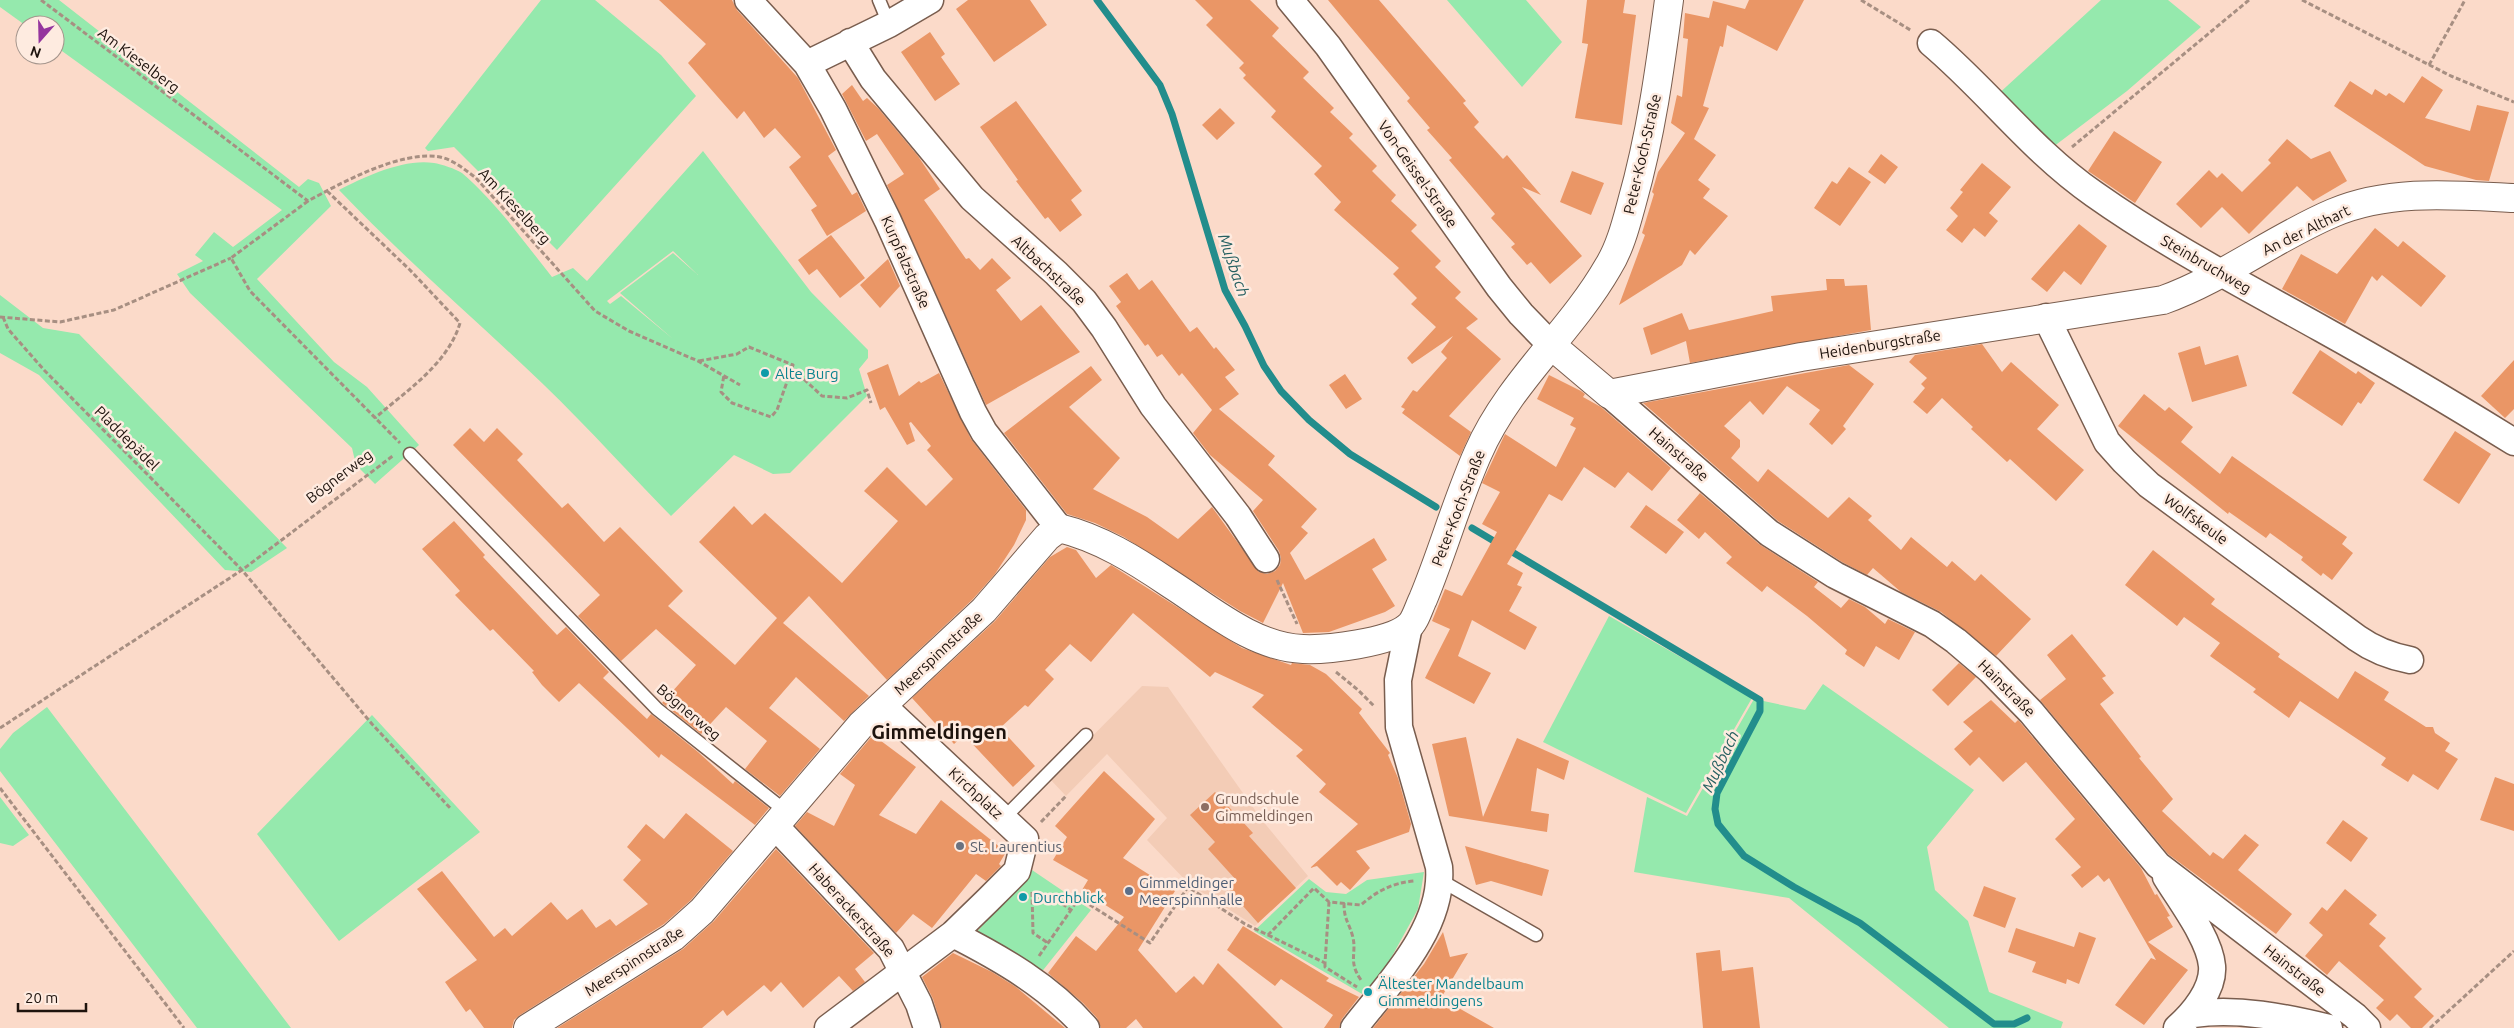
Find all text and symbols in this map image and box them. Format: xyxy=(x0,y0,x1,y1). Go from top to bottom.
north arrow xyxy=(15,15,65,65)
street label: Am Kieselberg xyxy=(95,24,183,96)
text: N xyxy=(28,43,43,62)
street label: Peter-Koch-Straße xyxy=(1620,92,1664,216)
street label: Von-Geissel-Straße xyxy=(1375,117,1461,231)
street label: Am Kieselberg xyxy=(476,165,554,247)
street label: An der Althart xyxy=(2259,201,2353,259)
street label: Kurpfalzstraße xyxy=(878,213,934,311)
street label: Altbachstraße xyxy=(1009,231,1089,309)
water label: Mußbach xyxy=(1215,231,1253,299)
street label: Steinbruchweg xyxy=(2158,231,2254,297)
street label: Heidenburgstraße xyxy=(1818,326,1942,362)
place label: Alte Burg xyxy=(775,365,839,382)
marker: Alte Burg xyxy=(759,367,771,379)
street label: Pladdepädel xyxy=(91,402,163,474)
street label: Hainstraße xyxy=(1646,423,1712,485)
street label: Bögnerweg xyxy=(303,446,375,506)
street label: Peter-Koch-Straße xyxy=(1428,448,1488,568)
street label: Wolfskeule xyxy=(2161,490,2231,548)
street label: Meerspinnstraße xyxy=(890,608,986,698)
street label: Hainstraße xyxy=(1975,656,2039,720)
street label: Bögnerweg xyxy=(654,680,724,744)
district label: Gimmeldingen xyxy=(871,720,1007,743)
water label: Mußbach xyxy=(1698,728,1742,794)
street label: Kirchplatz xyxy=(946,764,1007,822)
place label: Grundschule Gimmeldingen xyxy=(1215,790,1313,824)
marker: Grundschule Gimmeldingen xyxy=(1199,801,1211,813)
place label: St. Laurentius xyxy=(970,838,1062,855)
marker: St. Laurentius xyxy=(954,840,966,852)
street label: Haberackerstraße xyxy=(806,860,898,960)
place label: Gimmeldinger Meerspinnhalle xyxy=(1139,874,1243,908)
marker: Gimmeldinger Meerspinnhalle xyxy=(1123,885,1135,897)
place label: Durchblick xyxy=(1033,889,1105,906)
marker: Durchblick xyxy=(1017,891,1029,903)
street label: Meerspinnstraße xyxy=(581,923,687,999)
street label: Hainstraße xyxy=(2261,941,2329,999)
place label: Ältester Mandelbaum Gimmeldingens xyxy=(1378,975,1524,1009)
scale bar xyxy=(18,980,85,1012)
marker: Ältester Mandelbaum Gimmeldingens xyxy=(1362,986,1374,998)
text: 20 m xyxy=(25,989,58,1006)

